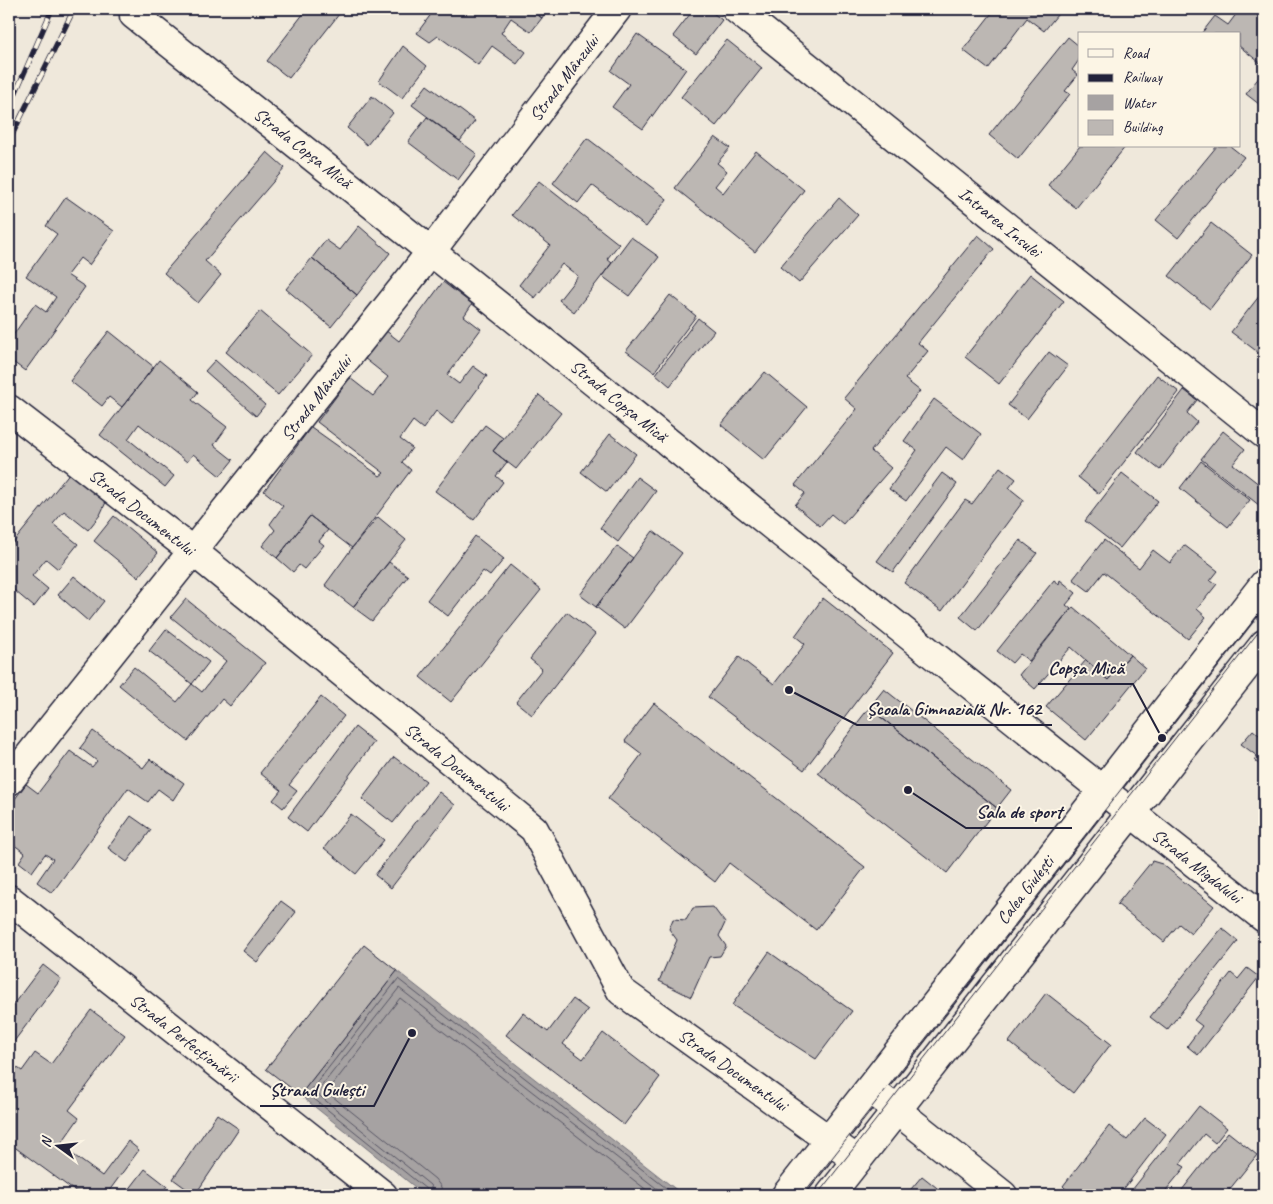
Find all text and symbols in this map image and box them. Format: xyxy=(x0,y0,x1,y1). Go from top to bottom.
street label: Strada Mânzului xyxy=(524,28,605,126)
legend xyxy=(1078,32,1240,148)
text: Road xyxy=(1123,44,1150,63)
text: Railway xyxy=(1123,68,1164,87)
text: Water xyxy=(1123,94,1157,113)
street label: Strada Copșa Mică xyxy=(249,103,358,195)
text: Building xyxy=(1123,118,1163,137)
street label: Intrarea Insulei xyxy=(954,182,1048,264)
street label: Strada Mânzului xyxy=(276,349,358,445)
street label: Strada Copșa Mică xyxy=(566,355,674,448)
street label: Strada Documentului xyxy=(85,464,201,562)
callout: Copșa Mică xyxy=(1038,650,1133,684)
text: Copșa Mică xyxy=(1048,656,1125,680)
callout: Școala Gimnazială Nr. 162 xyxy=(857,691,1052,725)
text: Școala Gimnazială Nr. 162 xyxy=(867,697,1044,721)
street label: Strada Documentului xyxy=(400,718,516,818)
callout: Sala de sport xyxy=(966,794,1072,828)
text: Sala de sport xyxy=(976,800,1065,824)
street label: Strada Migdalului xyxy=(1147,824,1249,910)
street label: Calea Giulești xyxy=(992,849,1060,928)
street label: Strada Perfecționării xyxy=(125,989,245,1089)
street label: Strada Documentului xyxy=(674,1024,794,1117)
callout: Ștrand Gulești xyxy=(260,1072,374,1106)
text: Ștrand Gulești xyxy=(270,1078,367,1102)
north arrow xyxy=(32,1122,82,1172)
text: N xyxy=(37,1134,56,1149)

